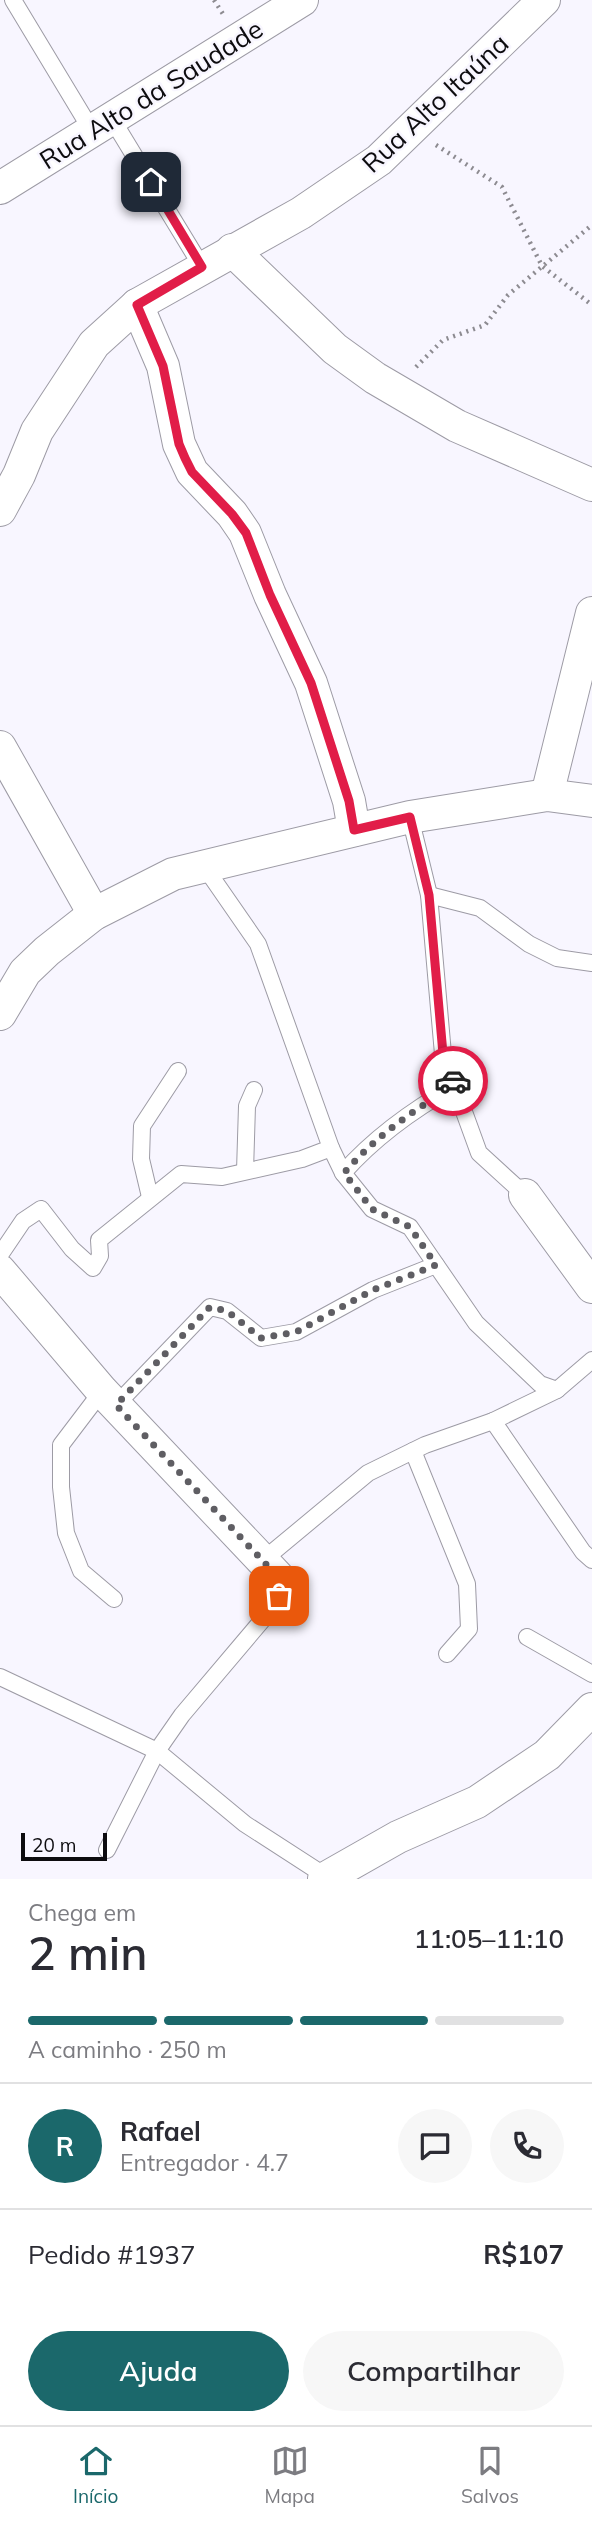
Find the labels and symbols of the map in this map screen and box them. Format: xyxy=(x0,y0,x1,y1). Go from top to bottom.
street label: Rua Alto da Saudade xyxy=(33,12,269,176)
street label: Rua Alto Itaúna xyxy=(355,27,515,179)
pin xyxy=(121,152,181,212)
courier xyxy=(418,1046,488,1116)
pin xyxy=(249,1566,309,1626)
scale bar xyxy=(21,1830,107,1862)

